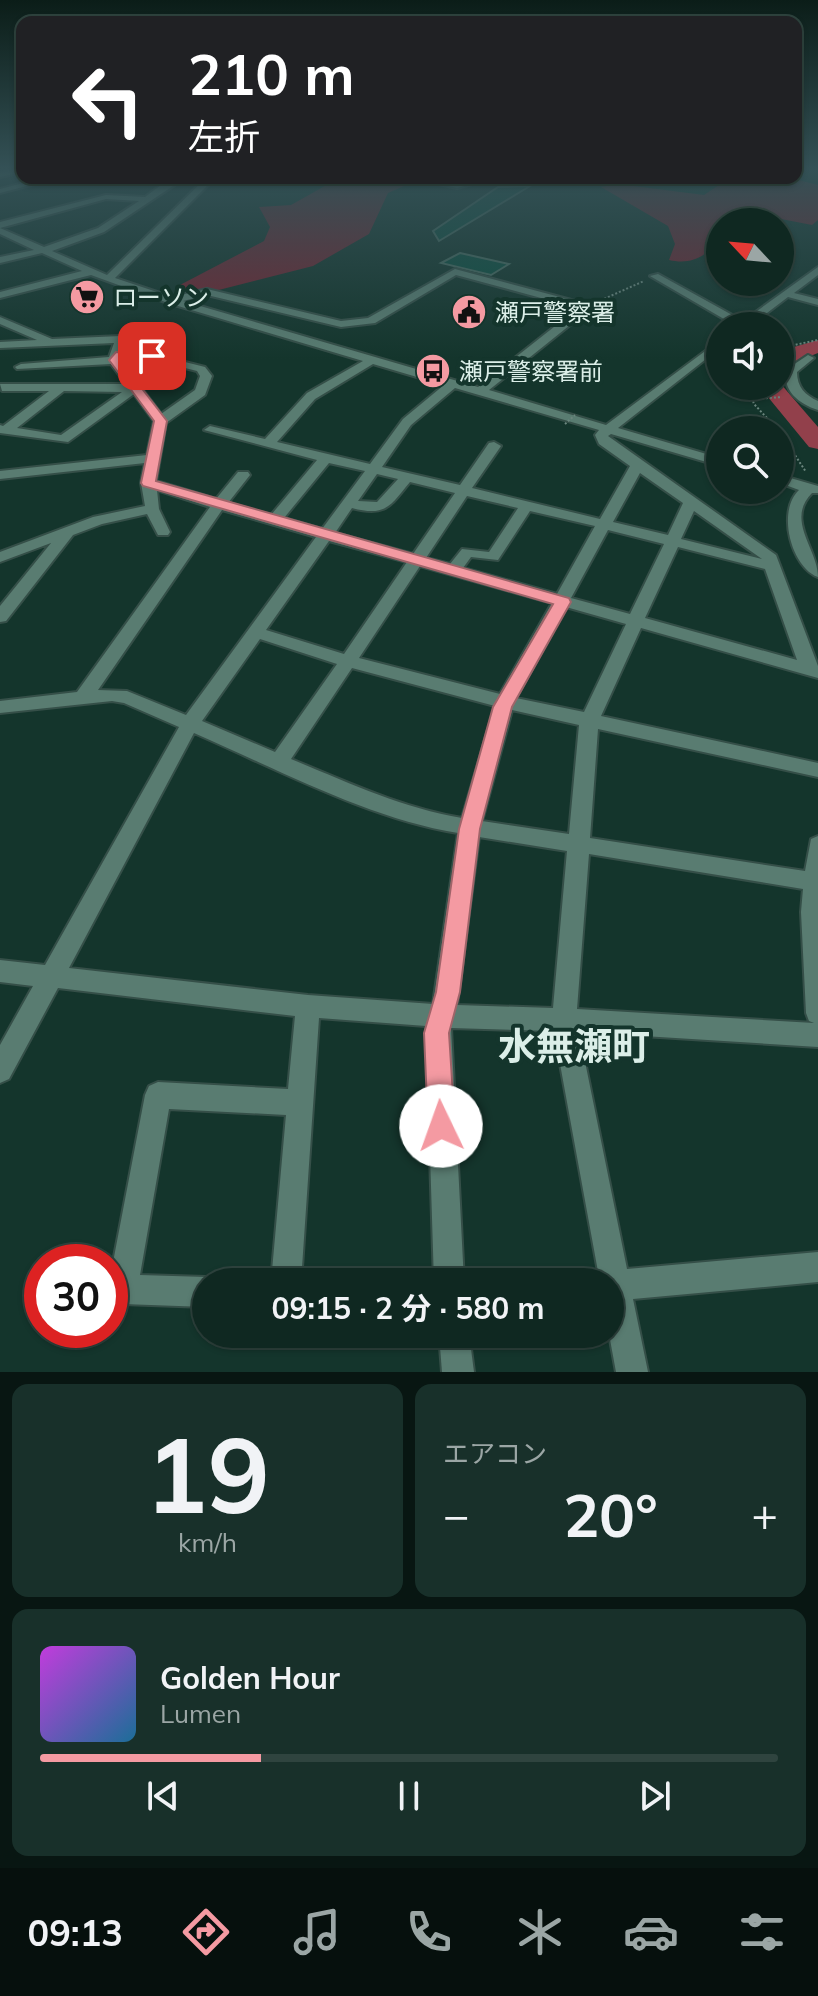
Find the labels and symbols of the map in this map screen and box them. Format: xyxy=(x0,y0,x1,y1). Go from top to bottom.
north arrow xyxy=(706,208,794,296)
supermarket icon: ローソン xyxy=(68,278,106,316)
place label: ローソン xyxy=(113,282,209,312)
public building icon: 瀬戸警察署 xyxy=(450,293,488,331)
place label: 瀬戸警察署 xyxy=(495,297,615,327)
pin xyxy=(118,322,186,390)
bus stop icon: 瀬戸警察署前 xyxy=(414,352,452,390)
place label: 瀬戸警察署前 xyxy=(459,356,603,386)
district label: 水無瀬町 xyxy=(498,1022,650,1070)
position arrow xyxy=(399,1084,483,1168)
speed limit sign: 30 xyxy=(24,1244,128,1348)

